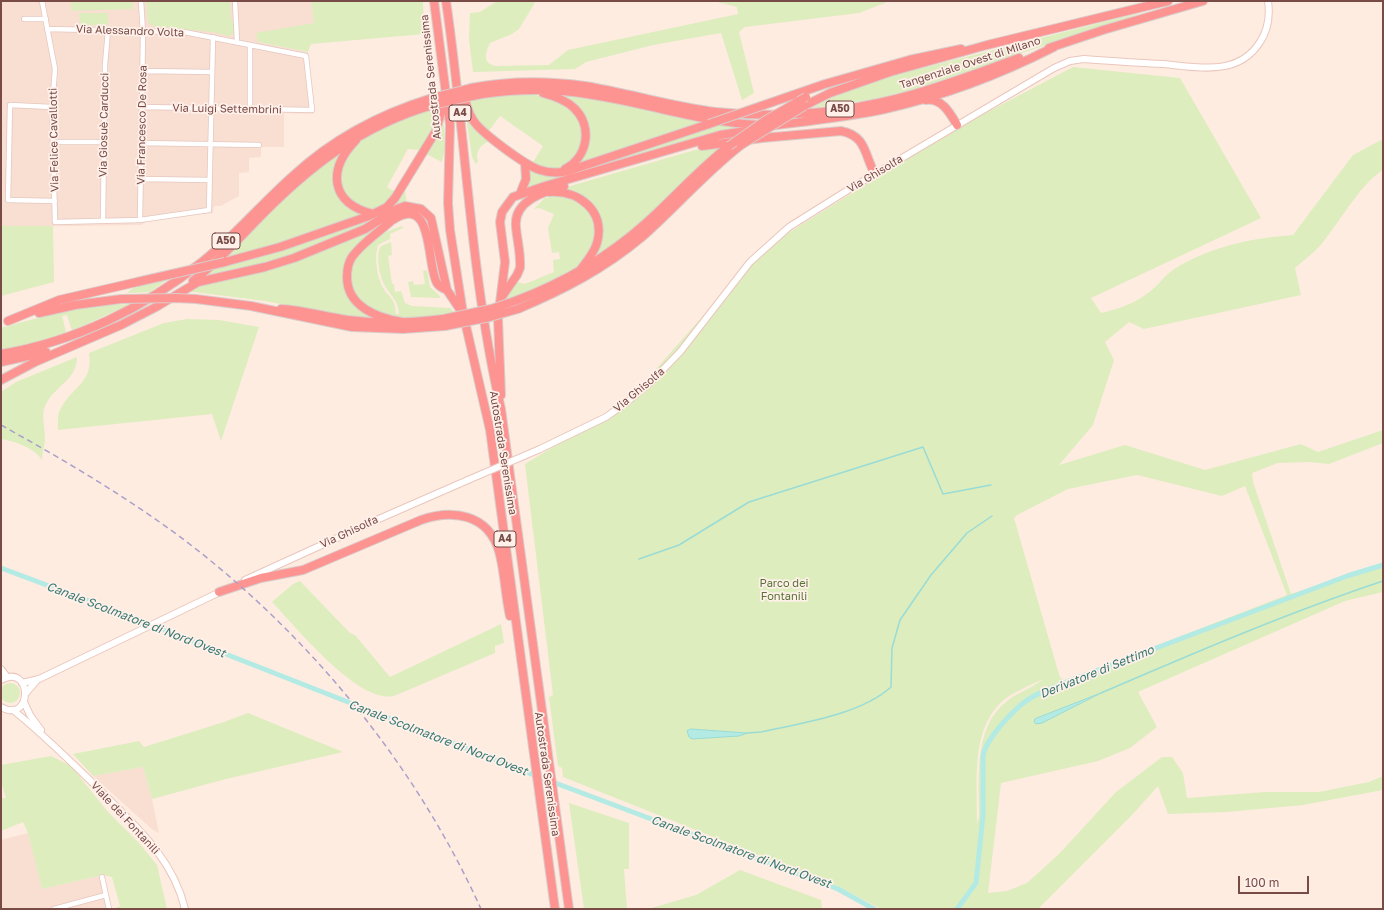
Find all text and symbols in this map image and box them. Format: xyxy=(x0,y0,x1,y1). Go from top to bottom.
street label: Autostrada Serenissima xyxy=(418,14,444,140)
street label: Via Alessandro Volta xyxy=(76,23,184,39)
street label: Tangenziale Ovest di Milano xyxy=(898,34,1042,92)
street label: Via Francesco De Rosa xyxy=(134,65,150,185)
street label: Via Giosuè Carducci xyxy=(96,73,112,177)
street label: Via Felice Cavallotti xyxy=(46,88,62,192)
street label: Via Luigi Settembrini xyxy=(172,101,282,117)
road number: A50 xyxy=(826,101,854,117)
road number: A4 xyxy=(449,105,471,121)
street label: Via Ghisolfa xyxy=(845,152,905,196)
road number: A50 xyxy=(212,233,240,249)
street label: Via Ghisolfa xyxy=(611,365,667,415)
street label: Autostrada Serenissima xyxy=(487,390,519,516)
street label: Via Ghisolfa xyxy=(318,513,380,551)
road number: A4 xyxy=(494,531,516,547)
park label: Parco dei Fontanili xyxy=(760,577,808,603)
water label: Canale Scolmatore di Nord Ovest xyxy=(45,579,227,661)
water label: Derivatore di Settimo xyxy=(1038,643,1156,701)
water label: Canale Scolmatore di Nord Ovest xyxy=(347,697,529,779)
street label: Autostrada Serenissima xyxy=(532,711,562,837)
street label: Viale dei Fontanili xyxy=(88,779,162,857)
water label: Canale Scolmatore di Nord Ovest xyxy=(649,813,833,891)
scale bar xyxy=(1240,868,1311,894)
text: 100 m xyxy=(1245,875,1279,890)

